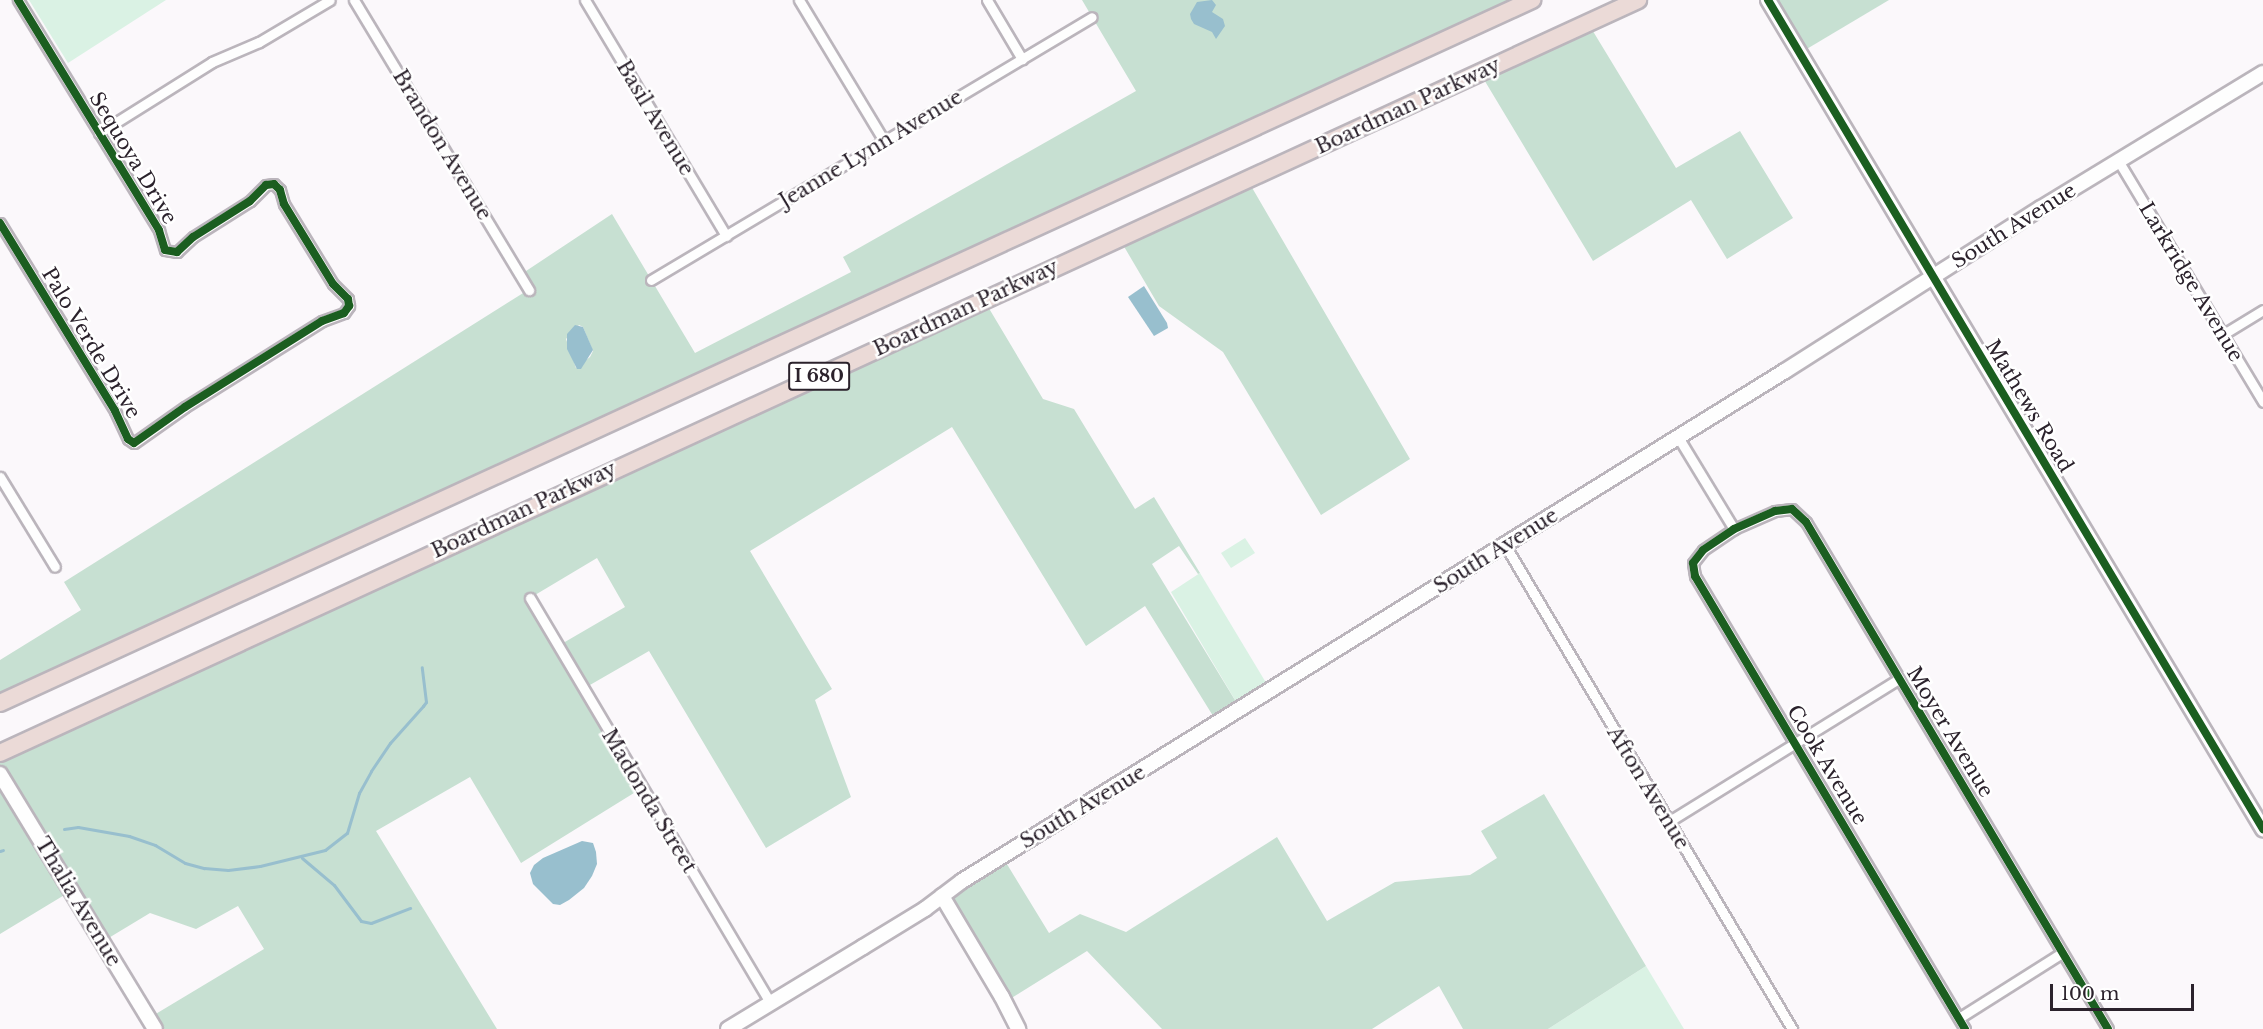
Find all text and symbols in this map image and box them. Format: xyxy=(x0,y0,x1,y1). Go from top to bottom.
street label: Boardman Parkway xyxy=(1312,53,1504,159)
street label: Basil Avenue xyxy=(611,56,699,180)
street label: Brandon Avenue xyxy=(387,65,497,225)
street label: Jeanne Lynn Avenue xyxy=(775,85,967,213)
street label: Sequoya Drive xyxy=(84,88,182,228)
street label: South Avenue xyxy=(1947,178,2081,274)
street label: Larkridge Avenue xyxy=(2134,198,2248,366)
street label: Boardman Parkway xyxy=(870,255,1062,361)
street label: Palo Verde Drive xyxy=(36,263,146,423)
street label: Mathews Road xyxy=(1980,335,2078,477)
road number: I 680 xyxy=(788,361,850,391)
street label: Boardman Parkway xyxy=(428,457,620,563)
street label: South Avenue xyxy=(1429,503,1563,599)
street label: Moyer Avenue xyxy=(1901,662,1999,802)
street label: Cook Avenue xyxy=(1782,700,1872,830)
street label: Afton Avenue xyxy=(1602,722,1694,854)
street label: Madonda Street xyxy=(597,725,701,877)
street label: South Avenue xyxy=(1016,760,1150,854)
street label: Thalia Avenue xyxy=(30,833,126,971)
scale bar xyxy=(2053,972,2197,1010)
text: 100 m xyxy=(2061,983,2119,1005)

